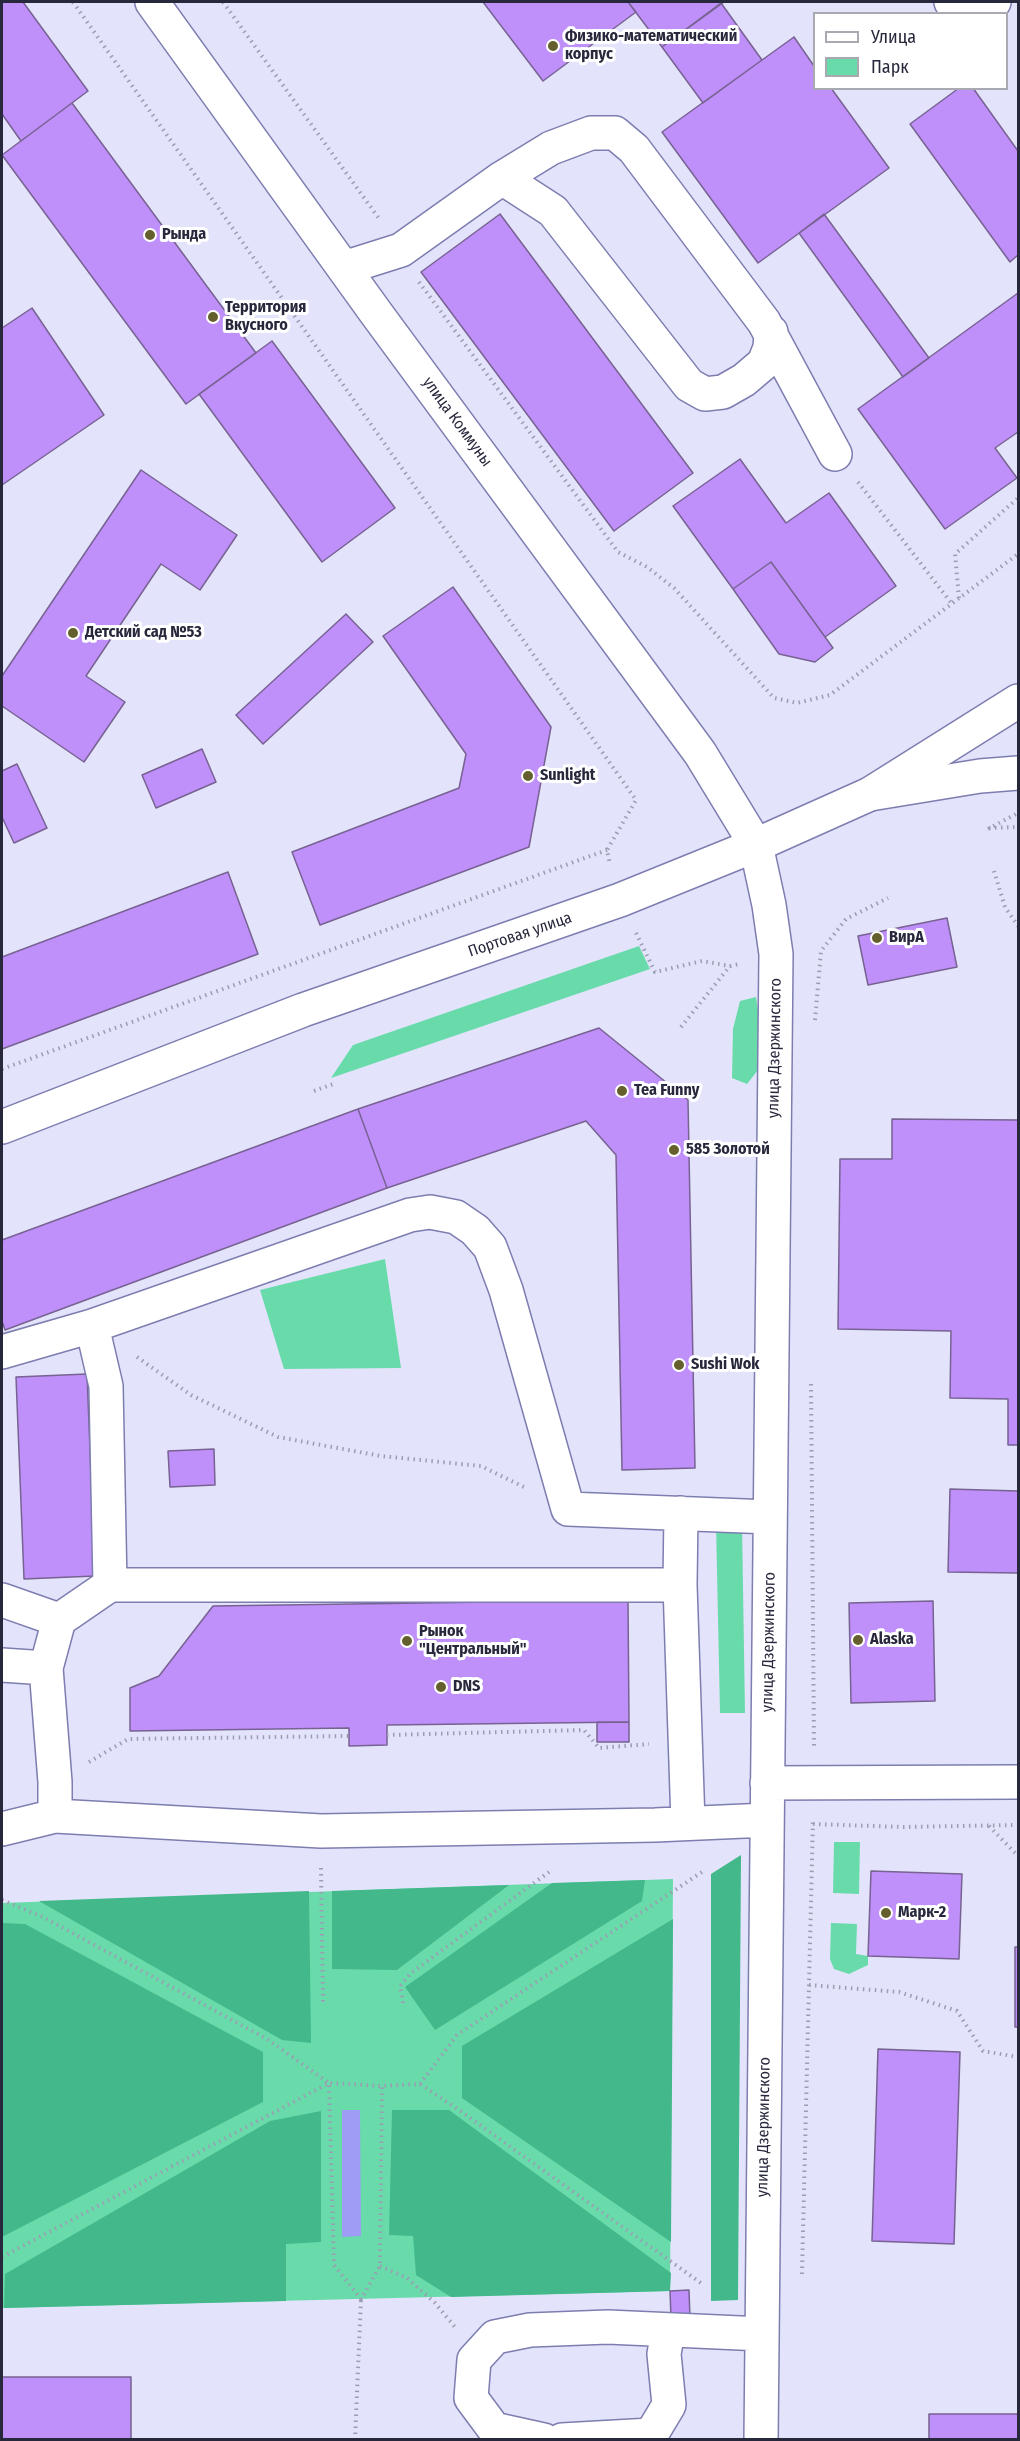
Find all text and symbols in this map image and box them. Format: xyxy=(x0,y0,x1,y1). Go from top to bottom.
legend xyxy=(813,12,1008,90)
text: Улица xyxy=(871,26,916,48)
place label: Физико-математический корпус xyxy=(565,27,737,65)
marker: Физико-математический корпус xyxy=(546,39,560,53)
text: Парк xyxy=(871,56,909,78)
place label: Рында xyxy=(162,225,206,245)
marker: Рында xyxy=(143,228,157,242)
place label: Территория Вкусного xyxy=(225,298,306,336)
marker: Территория Вкусного xyxy=(206,310,220,324)
street label: улица Коммуны xyxy=(418,373,496,471)
place label: Детский сад №53 xyxy=(85,623,202,643)
marker: Детский сад №53 xyxy=(66,626,80,640)
place label: Sunlight xyxy=(540,766,595,786)
marker: Sunlight xyxy=(521,769,535,783)
street label: Портовая улица xyxy=(466,908,574,962)
place label: ВирА xyxy=(889,928,924,948)
marker: ВирА xyxy=(870,931,884,945)
street label: улица Дзержинского xyxy=(764,978,786,1118)
place label: Tea Funny xyxy=(634,1081,699,1101)
marker: Tea Funny xyxy=(615,1084,629,1098)
place label: 585 Золотой xyxy=(686,1140,770,1160)
marker: 585 Золотой xyxy=(667,1143,681,1157)
place label: Sushi Wok xyxy=(691,1355,759,1375)
marker: Sushi Wok xyxy=(672,1358,686,1372)
street label: улица Дзержинского xyxy=(758,1572,780,1712)
place label: Рынок "Центральный" xyxy=(419,1622,527,1660)
place label: Alaska xyxy=(870,1630,914,1650)
marker: Alaska xyxy=(851,1633,865,1647)
marker: Рынок "Центральный" xyxy=(400,1634,414,1648)
place label: DNS xyxy=(453,1677,480,1697)
marker: DNS xyxy=(434,1680,448,1694)
place label: Марк-2 xyxy=(898,1903,946,1923)
marker: Марк-2 xyxy=(879,1906,893,1920)
street label: улица Дзержинского xyxy=(753,2057,775,2197)

